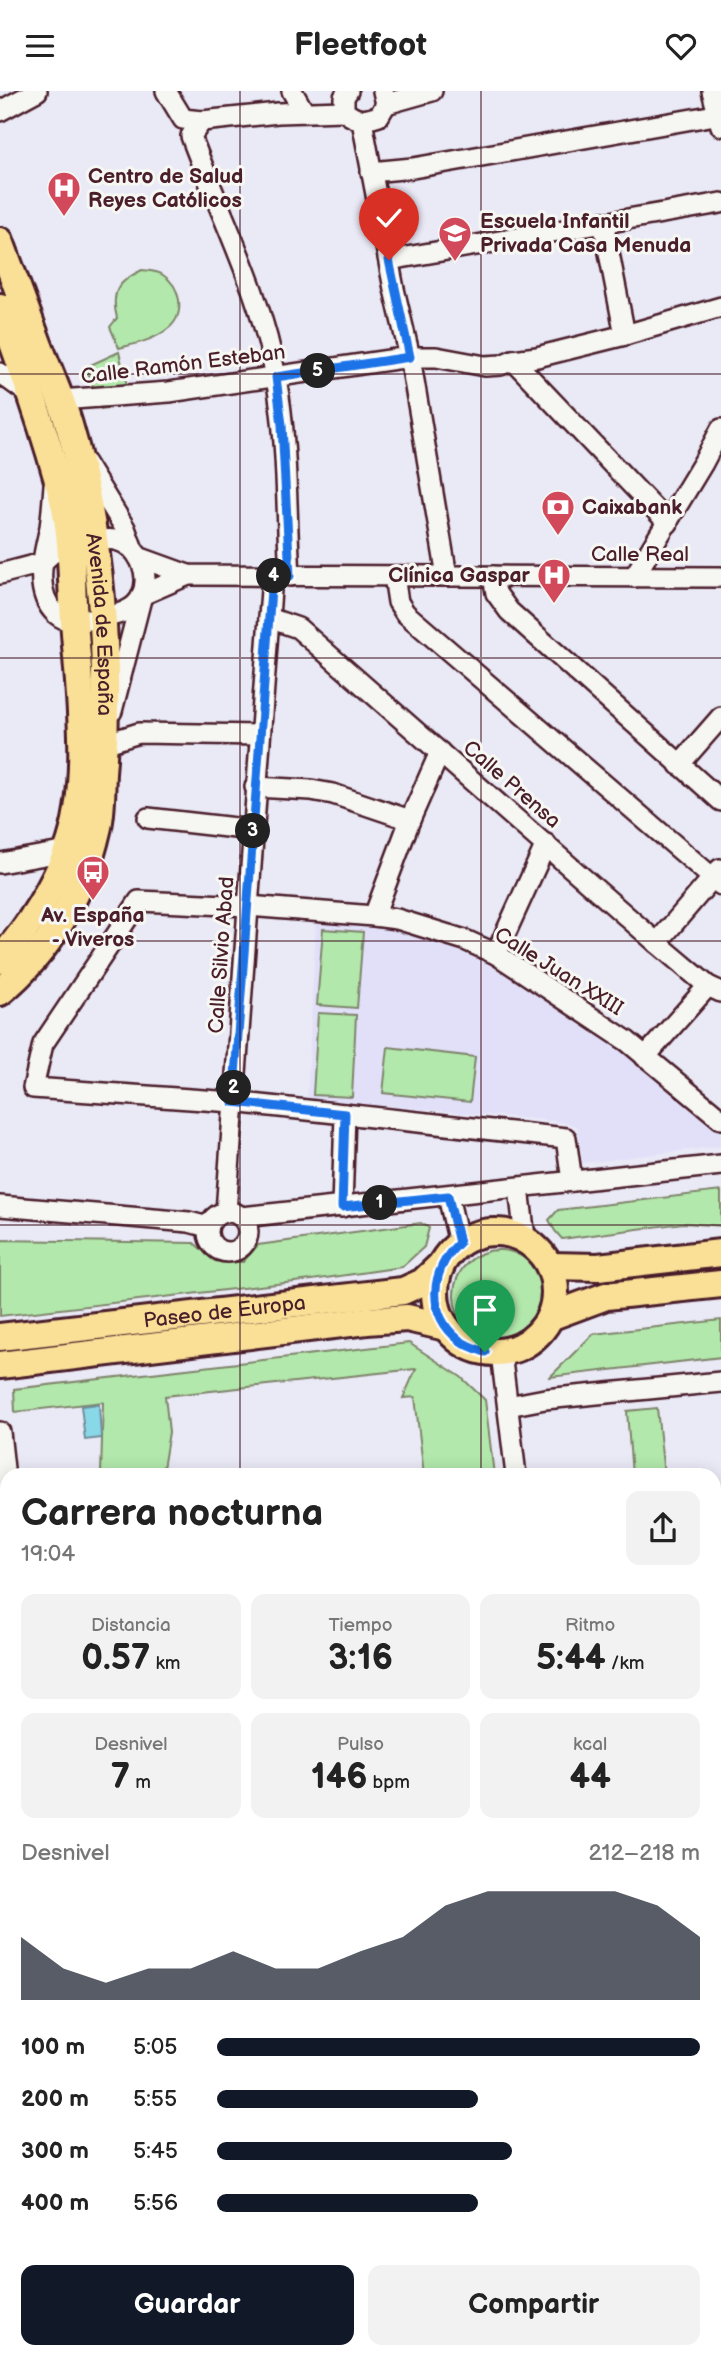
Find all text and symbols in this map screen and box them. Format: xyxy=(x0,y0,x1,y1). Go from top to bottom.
text: Fleetfoot xyxy=(294,26,427,65)
icon: menu xyxy=(21,27,59,65)
icon: heart xyxy=(662,27,700,65)
place label: Centro de Salud Reyes Católicos xyxy=(88,164,243,213)
hospital icon: Centro de Salud Reyes Católicos xyxy=(45,169,83,218)
pin xyxy=(359,188,419,260)
icon: check xyxy=(370,199,408,237)
place label: Escuela Infantil Privada Casa Menuda xyxy=(480,209,691,258)
school or university icon: Escuela Infantil Privada Casa Menuda xyxy=(436,214,474,263)
street label: Calle Ramón Esteban xyxy=(79,340,287,389)
pin: 5 xyxy=(300,353,336,389)
text: 5 xyxy=(312,359,323,382)
bank icon: Caixabank xyxy=(539,488,577,537)
place label: Caixabank xyxy=(582,495,682,520)
street label: Avenida de España xyxy=(80,531,117,716)
street label: Calle Real xyxy=(591,542,689,567)
hospital icon: Clínica Gaspar xyxy=(535,556,573,605)
pin: 4 xyxy=(256,559,292,594)
place label: Clínica Gaspar xyxy=(388,563,531,588)
text: 4 xyxy=(268,564,279,587)
street label: Calle Prensa xyxy=(458,735,566,834)
pin: 3 xyxy=(236,813,270,849)
text: 3 xyxy=(247,819,258,842)
bus stop icon: Av. España - Viveros xyxy=(74,853,112,902)
street label: Calle Silvio Abad xyxy=(204,876,239,1034)
place label: Av. España - Viveros xyxy=(40,903,145,952)
street label: Calle Juan XXIII xyxy=(490,922,628,1021)
pin: 2 xyxy=(216,1070,252,1105)
text: 2 xyxy=(228,1076,239,1099)
pin: 1 xyxy=(362,1185,398,1221)
text: 1 xyxy=(376,1191,384,1214)
pin xyxy=(455,1280,515,1352)
street label: Paseo de Europa xyxy=(142,1290,307,1334)
icon: arrive xyxy=(466,1291,504,1329)
text: Carrera nocturna xyxy=(21,1491,323,1536)
button: share xyxy=(626,1491,700,1565)
text: 19:04 xyxy=(21,1540,75,1568)
text: Distancia xyxy=(91,1614,171,1637)
text: Tiempo xyxy=(329,1614,392,1637)
text: Ritmo xyxy=(565,1614,615,1637)
text: 0.57 xyxy=(81,1637,150,1680)
text: 3:16 xyxy=(328,1637,393,1680)
text: 5:44 xyxy=(536,1637,606,1680)
text: km xyxy=(150,1652,180,1675)
text: /km xyxy=(606,1652,644,1675)
text: Desnivel xyxy=(94,1733,167,1756)
text: Pulso xyxy=(337,1733,384,1756)
text: kcal xyxy=(573,1733,607,1756)
text: 7 xyxy=(111,1756,130,1799)
text: 146 xyxy=(311,1756,367,1799)
text: 44 xyxy=(570,1756,611,1799)
text: m xyxy=(130,1771,151,1794)
text: bpm xyxy=(367,1771,410,1794)
text: Desnivel xyxy=(21,1839,110,1867)
text: 212–218 m xyxy=(588,1839,700,1867)
text: 100 m xyxy=(21,2033,85,2061)
text: 5:05 xyxy=(133,2033,178,2061)
text: 200 m xyxy=(21,2085,89,2113)
text: 5:55 xyxy=(133,2085,177,2113)
text: 300 m xyxy=(21,2137,89,2165)
text: 5:45 xyxy=(133,2137,178,2165)
text: 400 m xyxy=(21,2189,89,2217)
text: 5:56 xyxy=(133,2189,178,2217)
button: Guardar xyxy=(21,2265,354,2345)
button: Compartir xyxy=(368,2265,700,2345)

